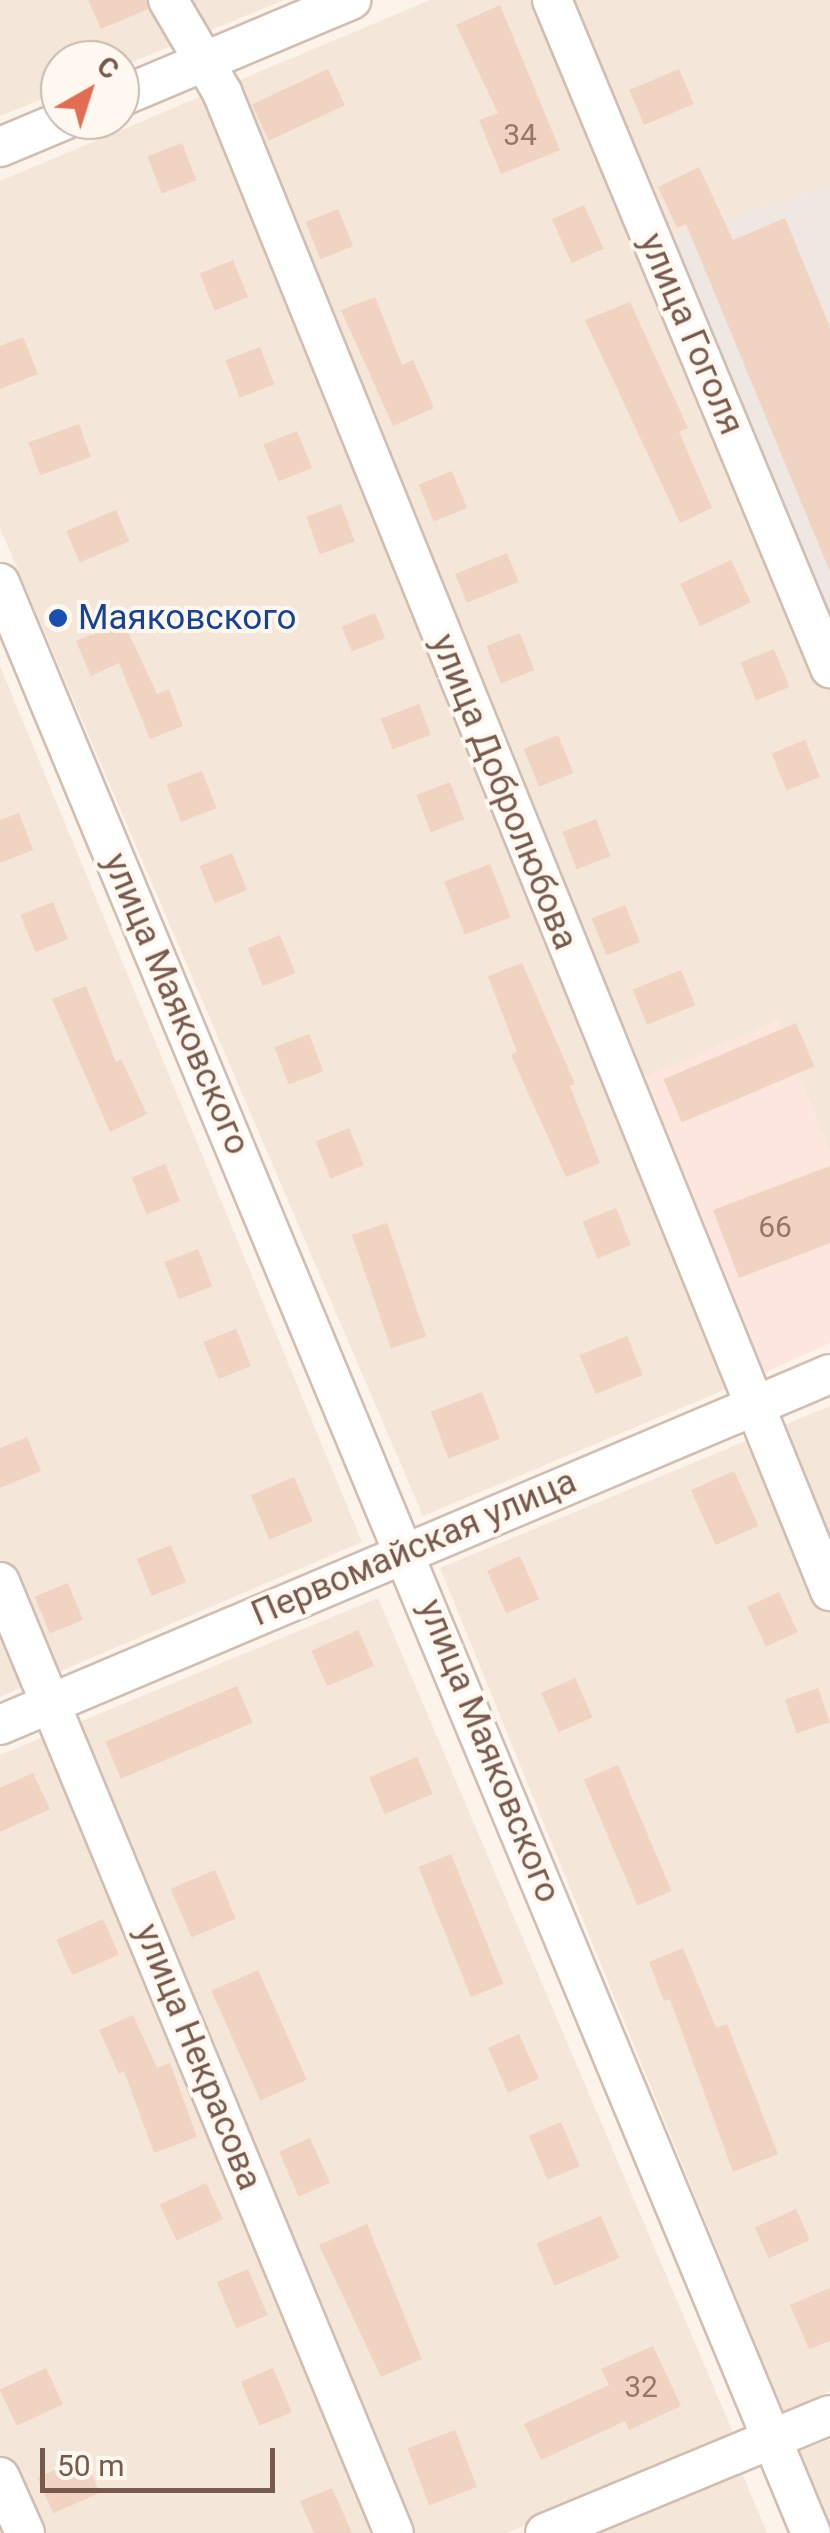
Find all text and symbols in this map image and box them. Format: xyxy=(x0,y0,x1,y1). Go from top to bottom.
north arrow xyxy=(40,40,140,140)
text: С xyxy=(90,49,125,86)
house number: 34 xyxy=(503,117,537,153)
street label: улица Гоголя xyxy=(630,227,752,441)
place label: Маяковского xyxy=(78,597,296,639)
marker: Маяковского xyxy=(47,607,69,629)
street label: улица Добролюбова xyxy=(421,628,587,956)
street label: улица Маяковского xyxy=(94,847,258,1161)
house number: 66 xyxy=(758,1209,792,1245)
street label: Первомайская улица xyxy=(245,1461,583,1635)
street label: улица Маяковского xyxy=(409,1593,569,1909)
street label: улица Некрасова xyxy=(125,1918,271,2196)
house number: 32 xyxy=(624,2369,658,2405)
scale bar xyxy=(45,2428,280,2490)
text: 50 m xyxy=(57,2448,124,2483)

